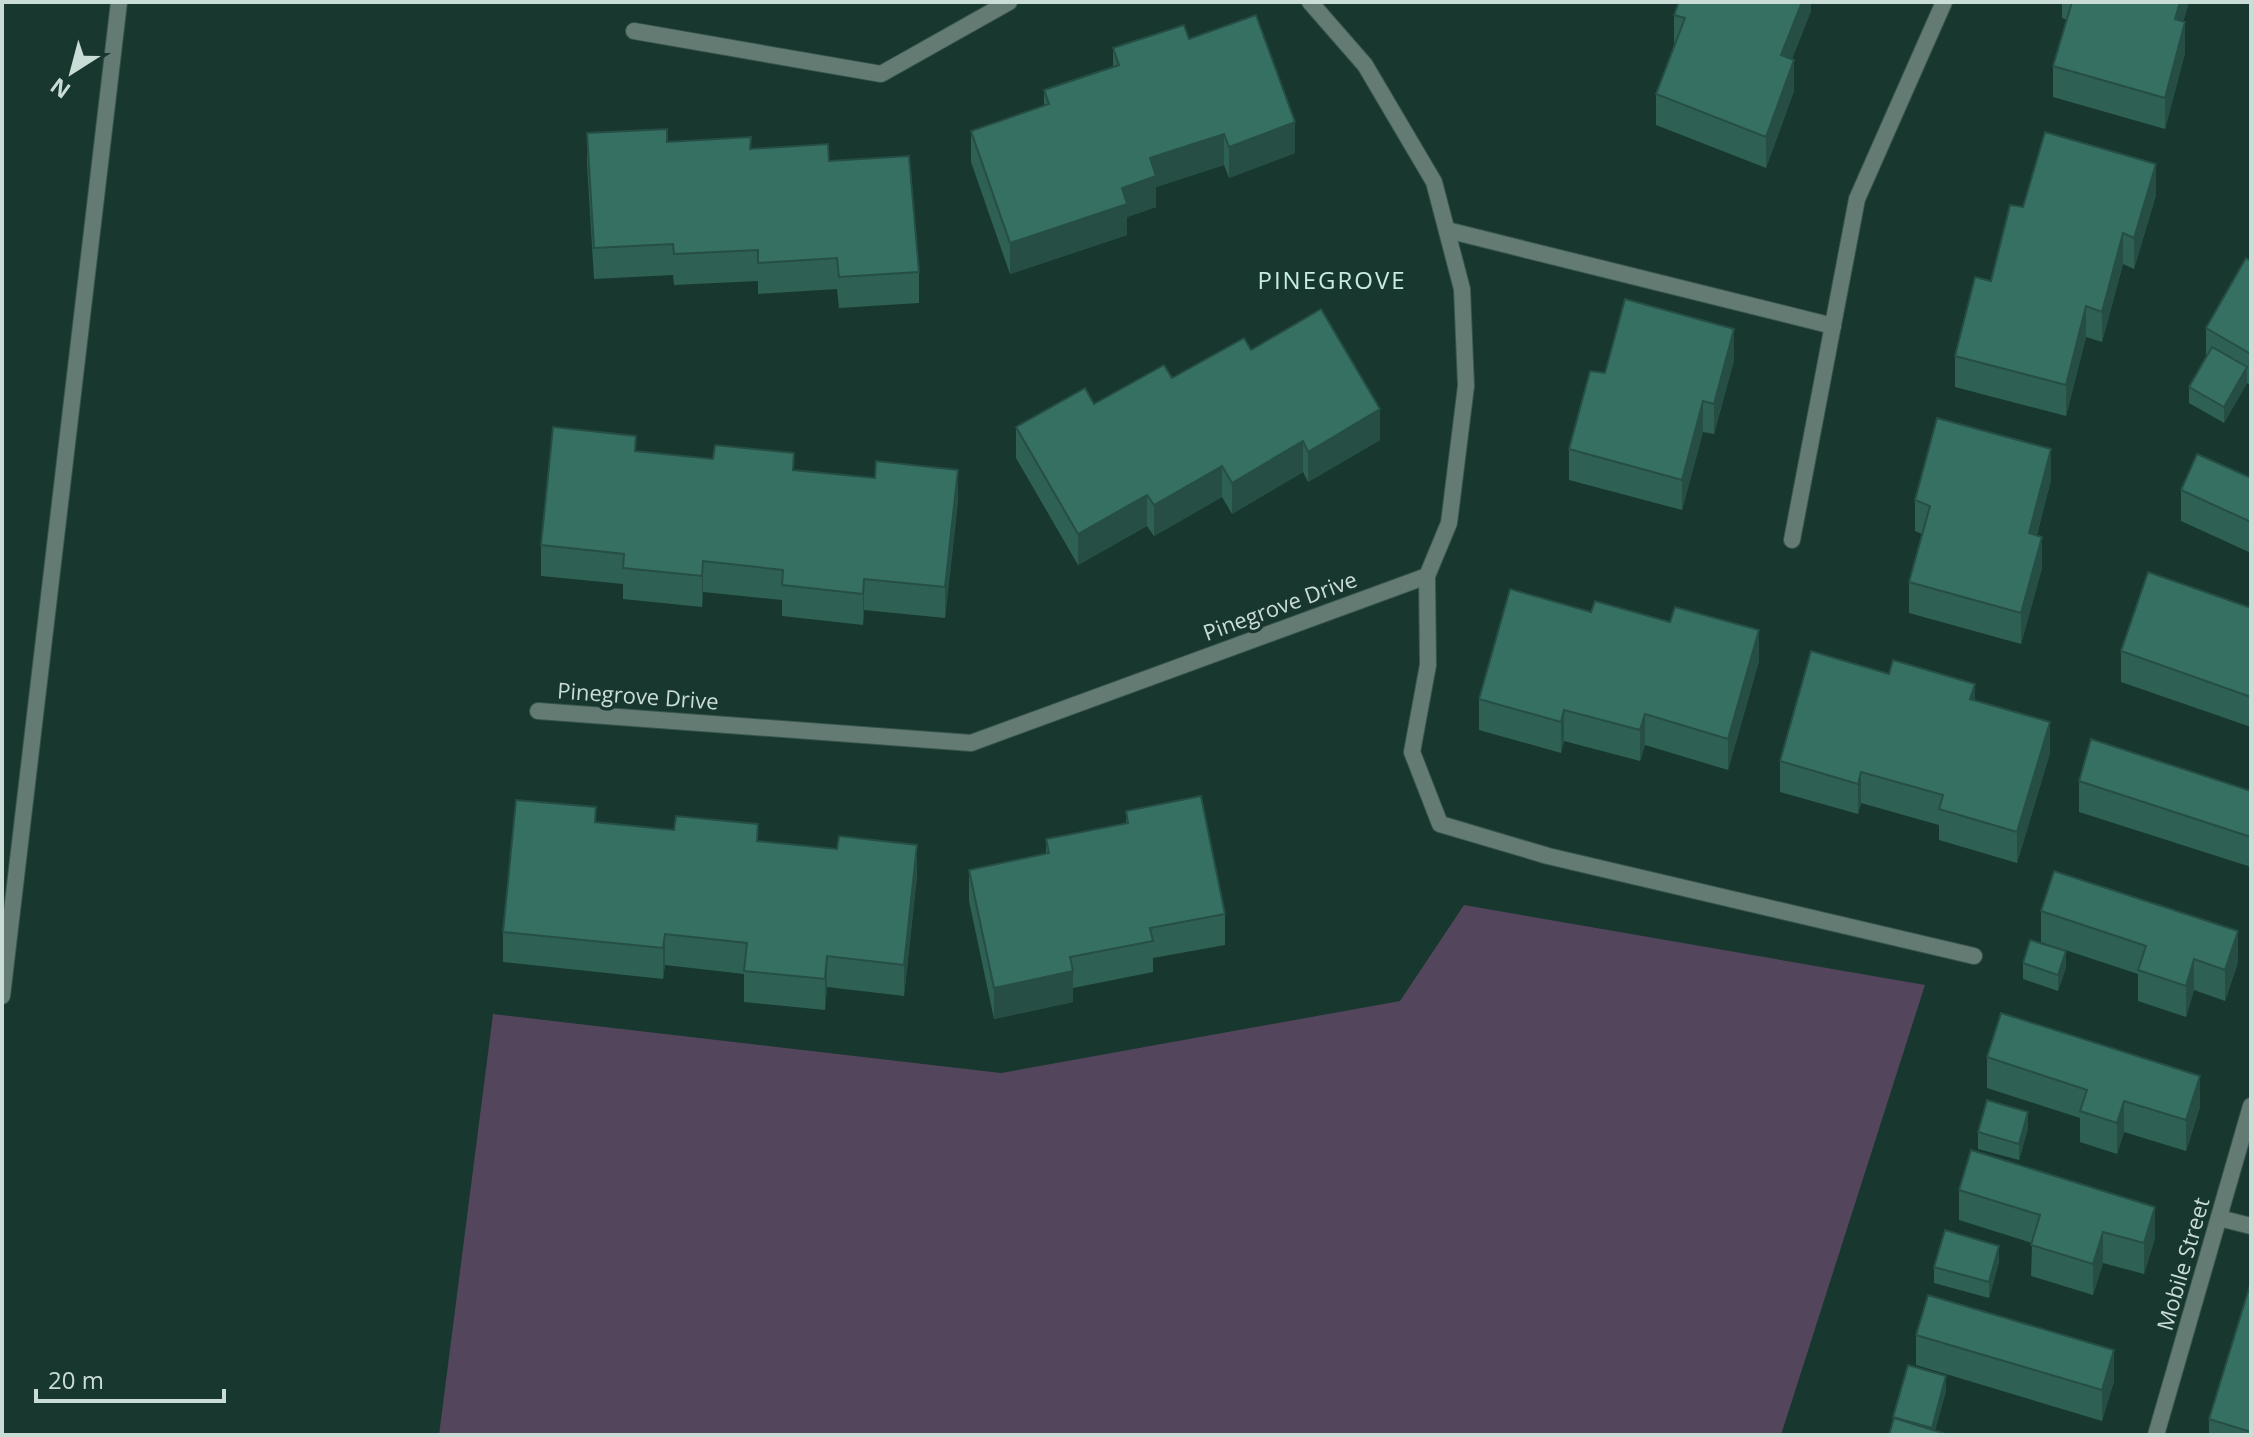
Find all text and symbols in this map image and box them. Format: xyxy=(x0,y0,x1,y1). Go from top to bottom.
north arrow xyxy=(32,32,112,112)
text: N xyxy=(44,72,76,106)
district label: PINEGROVE xyxy=(1257,263,1407,296)
street label: Pinegrove Drive xyxy=(1199,563,1361,647)
street label: Pinegrove Drive xyxy=(556,674,720,716)
street label: Mobile Street xyxy=(2149,1194,2215,1334)
scale bar xyxy=(36,1353,224,1403)
text: 20 m xyxy=(48,1363,104,1396)

